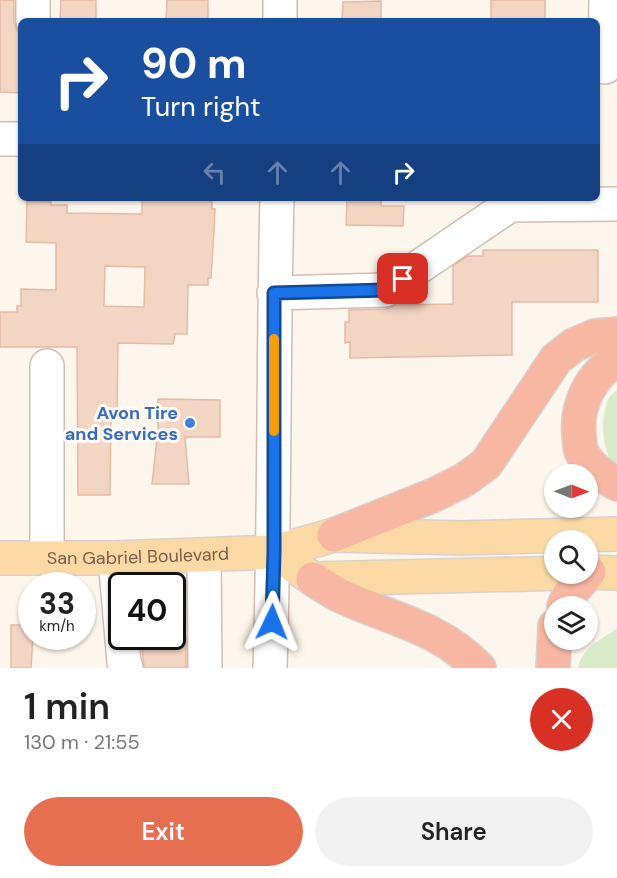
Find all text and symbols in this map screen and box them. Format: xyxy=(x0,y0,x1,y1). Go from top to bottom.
text: 90 m xyxy=(141,36,247,91)
icon: right xyxy=(42,42,120,120)
text: Turn right xyxy=(141,89,261,124)
icon: left xyxy=(198,156,231,189)
icon: ahead xyxy=(261,156,294,189)
icon: ahead xyxy=(324,156,357,189)
icon: right xyxy=(387,156,420,189)
pin xyxy=(377,253,428,304)
icon: arrive xyxy=(386,262,419,295)
place label: Avon Tire and Services xyxy=(65,401,178,446)
marker: Avon Tire and Services xyxy=(183,416,197,430)
north arrow xyxy=(544,464,598,518)
map controls xyxy=(544,464,598,650)
button: search xyxy=(544,530,598,584)
street label: San Gabriel Boulevard xyxy=(47,542,230,570)
speed limit sign: 40 xyxy=(108,572,186,650)
text: 33 xyxy=(39,584,75,623)
position arrow xyxy=(240,590,304,654)
button: layers xyxy=(544,596,598,650)
text: km/h xyxy=(39,616,75,636)
text: 1 min xyxy=(24,683,110,730)
button: close xyxy=(530,688,593,751)
text: 130 m · 21:55 xyxy=(24,729,140,755)
button: Exit xyxy=(24,797,303,866)
button: Share xyxy=(315,797,593,866)

